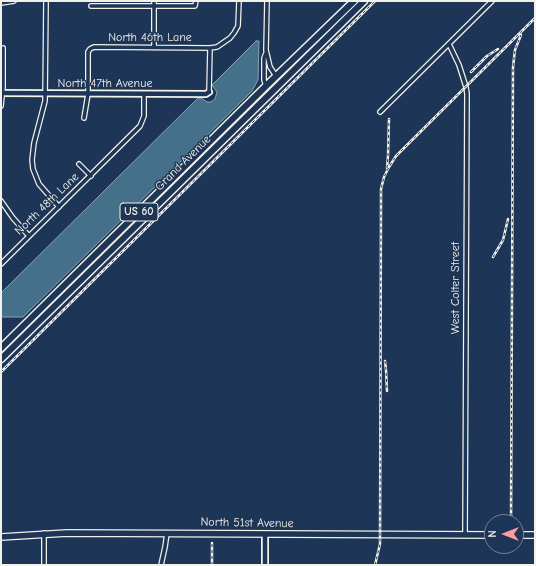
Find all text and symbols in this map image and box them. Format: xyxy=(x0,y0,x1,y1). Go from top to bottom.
street label: North 46th Lane xyxy=(108,31,192,45)
street label: North 47th Avenue xyxy=(58,77,152,91)
street label: Grand Avenue xyxy=(152,132,214,194)
street label: North 48th Lane xyxy=(12,170,82,238)
road number: US 60 xyxy=(120,203,158,221)
street label: West Colter Street xyxy=(449,242,463,334)
north arrow xyxy=(484,514,524,554)
street label: North 51st Avenue xyxy=(200,515,294,531)
text: N xyxy=(486,530,499,538)

